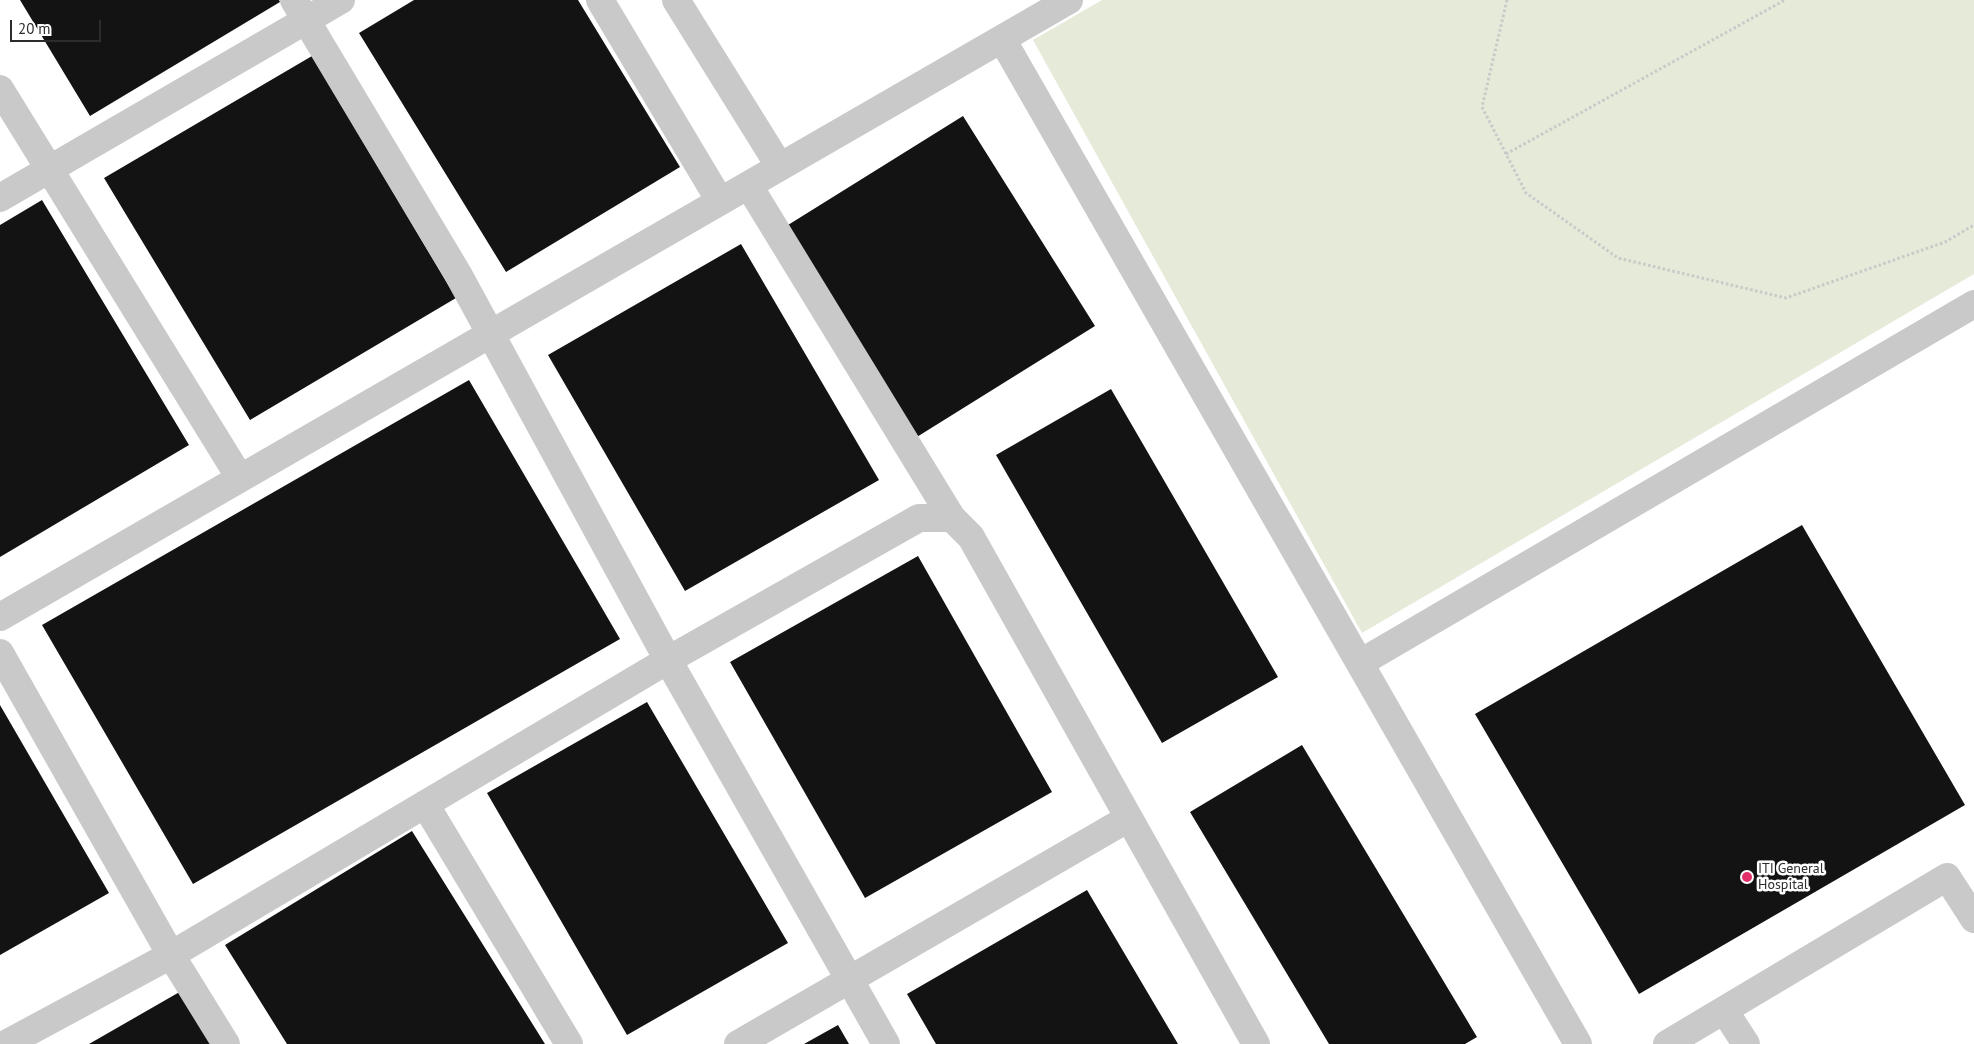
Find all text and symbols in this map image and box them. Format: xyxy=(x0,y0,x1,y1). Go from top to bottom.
scale bar xyxy=(12,10,104,42)
text: 20 m xyxy=(18,19,51,38)
place label: ITI General Hospital xyxy=(1758,861,1824,894)
marker: ITI General Hospital xyxy=(1740,870,1754,884)

